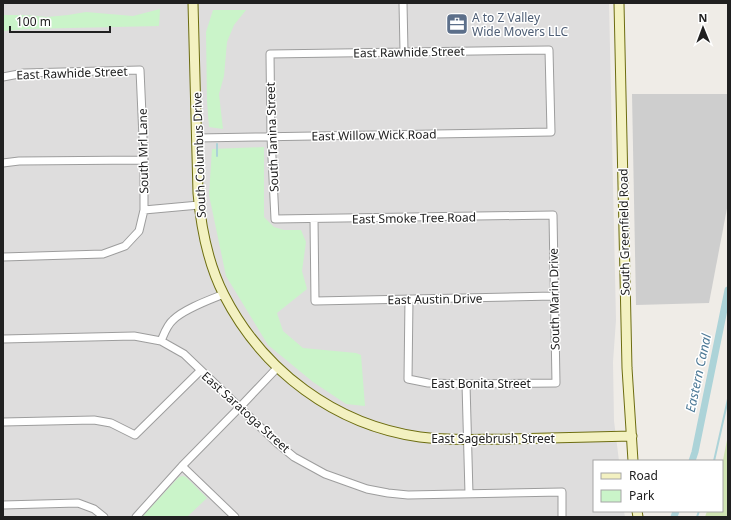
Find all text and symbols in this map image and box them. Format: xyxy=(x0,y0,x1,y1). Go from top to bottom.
scale bar xyxy=(10,8,110,34)
north arrow xyxy=(683,8,723,48)
place label: A to Z Valley Wide Movers LLC xyxy=(472,9,568,40)
text: N xyxy=(698,10,707,25)
office icon: A to Z Valley Wide Movers LLC xyxy=(444,11,470,37)
text: 100 m xyxy=(16,13,51,30)
street label: East Rawhide Street xyxy=(353,43,466,61)
street label: East Rawhide Street xyxy=(16,63,129,83)
street label: South Tanina Street xyxy=(262,81,282,192)
street label: South Columbus Drive xyxy=(188,91,210,218)
street label: South Mrl Lane xyxy=(134,108,152,194)
street label: East Willow Wick Road xyxy=(311,125,437,145)
street label: South Greenfield Road xyxy=(614,168,634,296)
street label: East Smoke Tree Road xyxy=(352,208,476,228)
street label: South Marin Drive xyxy=(545,248,563,350)
street label: East Austin Drive xyxy=(387,290,483,308)
water label: Eastern Canal xyxy=(681,331,715,414)
street label: East Saratoga Street xyxy=(198,368,294,457)
street label: East Bonita Street xyxy=(431,375,532,392)
street label: East Sagebrush Street xyxy=(431,430,555,447)
legend xyxy=(593,460,723,512)
text: Road xyxy=(629,467,658,484)
text: Park xyxy=(629,487,655,504)

